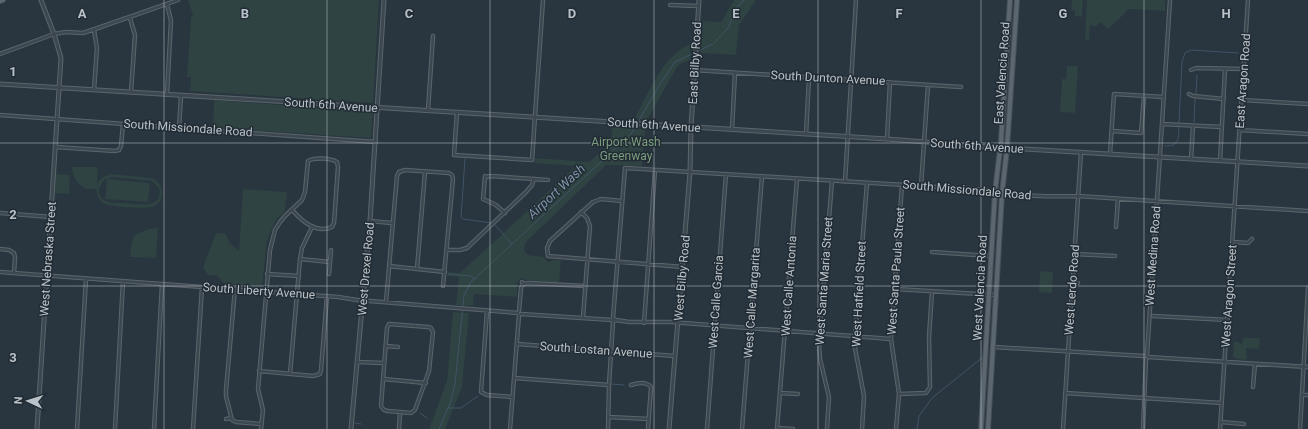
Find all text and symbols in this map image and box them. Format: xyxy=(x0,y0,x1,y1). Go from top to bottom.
text: A xyxy=(78,6,87,21)
text: B xyxy=(241,6,249,21)
text: C xyxy=(405,6,414,21)
text: D xyxy=(568,6,576,21)
text: E xyxy=(732,6,740,21)
text: F xyxy=(895,6,903,21)
text: G xyxy=(1059,6,1068,21)
text: H xyxy=(1221,6,1231,21)
street label: East Bilby Road xyxy=(686,21,704,105)
street label: East Valencia Road xyxy=(991,21,1013,125)
street label: East Aragon Road xyxy=(1233,33,1253,129)
text: 1 xyxy=(9,64,17,79)
street label: South Dunton Avenue xyxy=(770,68,886,88)
street label: South 6th Avenue xyxy=(284,95,378,115)
street label: South 6th Avenue xyxy=(607,115,701,135)
street label: South Missiondale Road xyxy=(123,117,253,139)
park label: Airport Wash Greenway xyxy=(591,135,661,163)
street label: South 6th Avenue xyxy=(930,136,1024,156)
water label: Airport Wash xyxy=(524,161,588,222)
street label: South Missiondale Road xyxy=(902,177,1032,203)
street label: West Nebraska Street xyxy=(37,201,59,317)
street label: West Santa Paula Street xyxy=(885,206,907,336)
street label: West Medina Road xyxy=(1143,206,1163,306)
text: 2 xyxy=(9,207,17,222)
street label: West Santa Maria Street xyxy=(813,216,835,346)
street label: West Drexel Road xyxy=(355,222,377,316)
street label: West Bilby Road xyxy=(671,234,693,322)
street label: West Calle Antonia xyxy=(779,235,799,337)
street label: West Valencia Road xyxy=(970,235,990,341)
street label: West Hatfield Street xyxy=(849,241,869,347)
street label: West Lerdo Road xyxy=(1062,244,1082,336)
street label: West Aragon Street xyxy=(1218,244,1240,348)
street label: West Calle Margarita xyxy=(741,247,763,359)
street label: West Calle Garcia xyxy=(706,255,726,349)
street label: South Liberty Avenue xyxy=(202,280,316,302)
street label: South Lostan Avenue xyxy=(539,339,653,361)
text: 3 xyxy=(9,350,17,365)
north arrow xyxy=(8,381,48,421)
text: N xyxy=(12,396,25,405)

